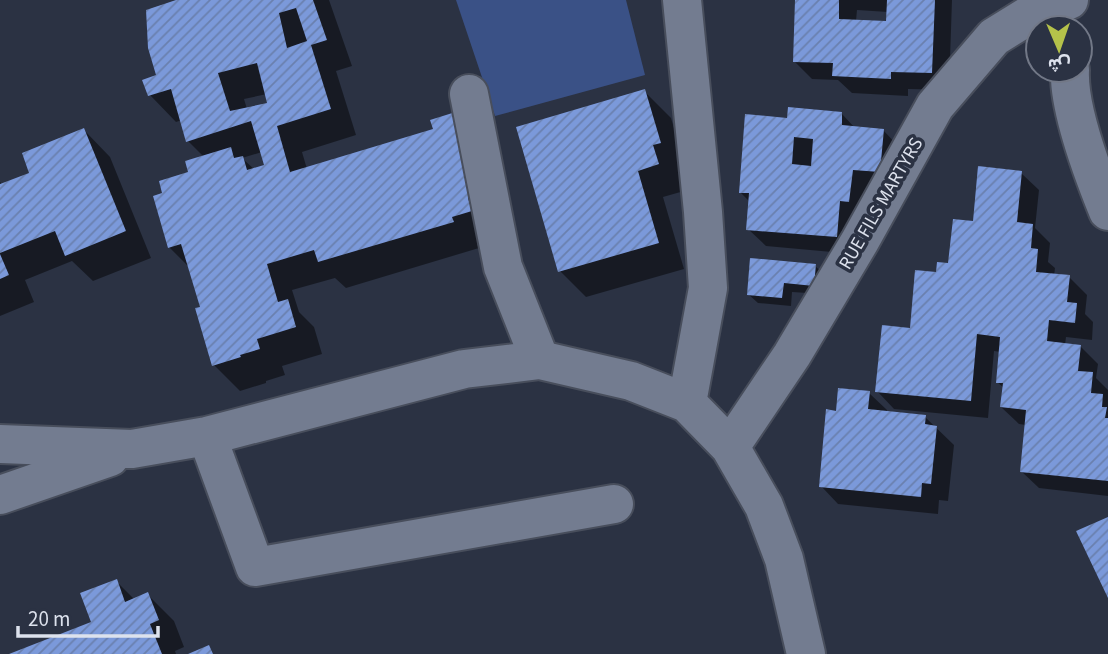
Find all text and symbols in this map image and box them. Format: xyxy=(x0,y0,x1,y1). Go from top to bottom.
north arrow xyxy=(1024,14,1094,84)
text: ش xyxy=(1047,51,1071,78)
street label: RUE FILS MARTYRS xyxy=(833,133,930,275)
scale bar xyxy=(18,594,158,638)
text: 20 m xyxy=(28,604,70,634)

